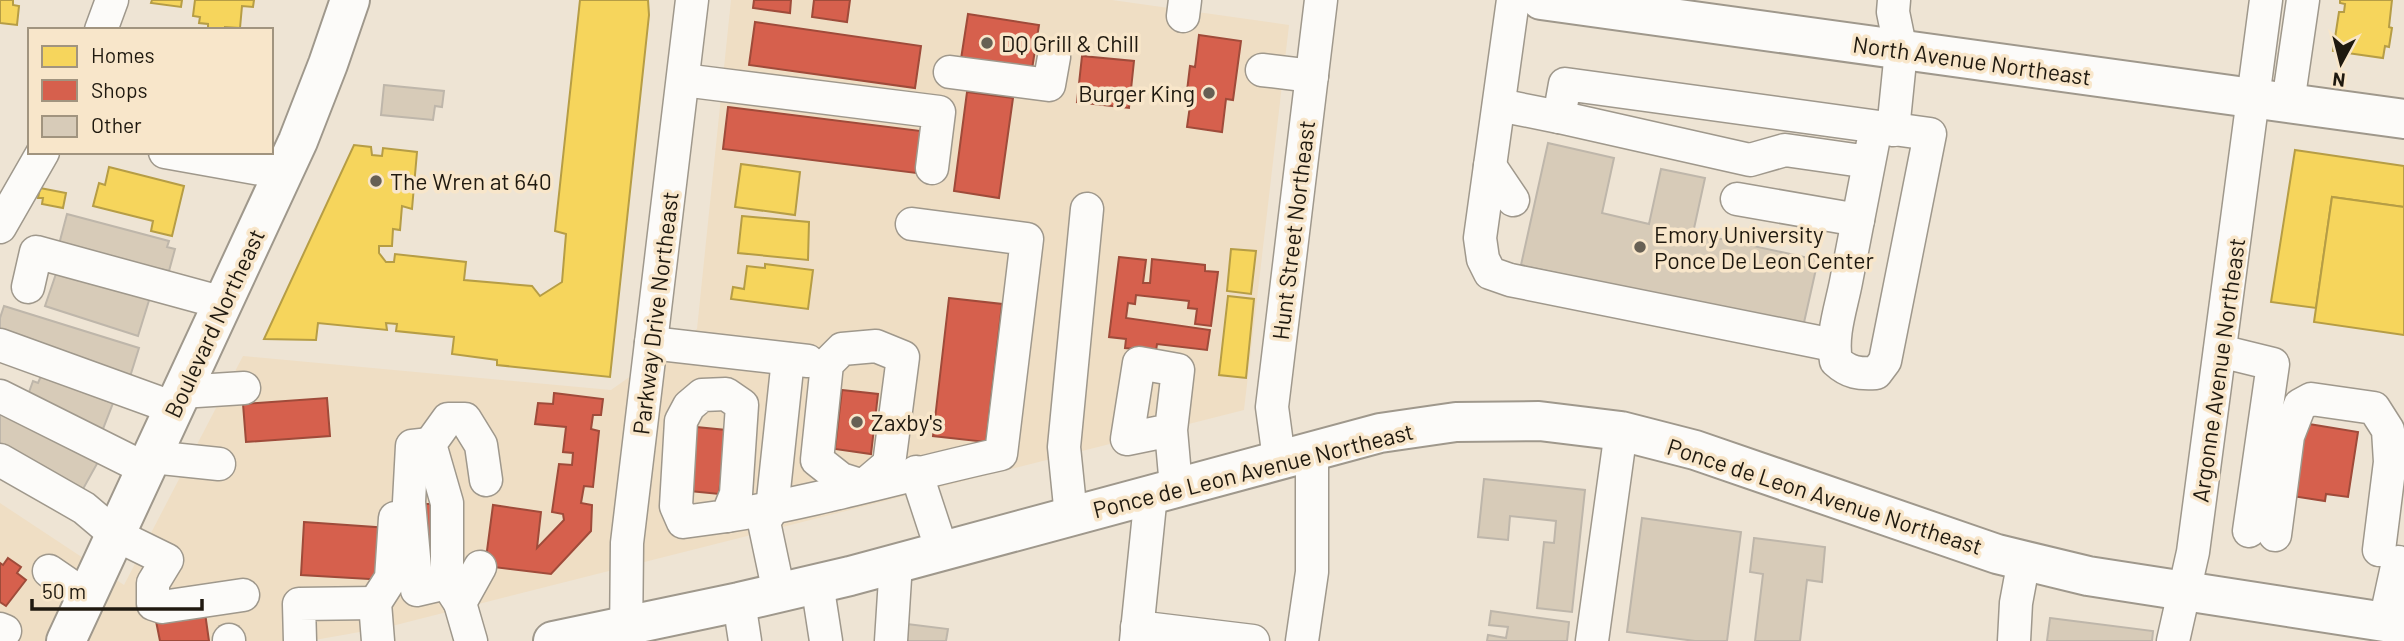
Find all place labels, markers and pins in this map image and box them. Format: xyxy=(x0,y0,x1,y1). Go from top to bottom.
place label: DQ Grill & Chill xyxy=(1001,29,1139,57)
marker: DQ Grill & Chill xyxy=(979,35,995,51)
place label: Burger King xyxy=(1078,79,1195,107)
marker: Burger King xyxy=(1201,85,1217,101)
place label: The Wren at 640 xyxy=(390,167,552,195)
marker: The Wren at 640 xyxy=(368,173,384,189)
place label: Emory University Ponce De Leon Center xyxy=(1654,220,1875,274)
marker: Emory University Ponce De Leon Center xyxy=(1632,239,1648,255)
place label: Zaxby's xyxy=(871,408,943,436)
marker: Zaxby's xyxy=(849,414,865,430)

